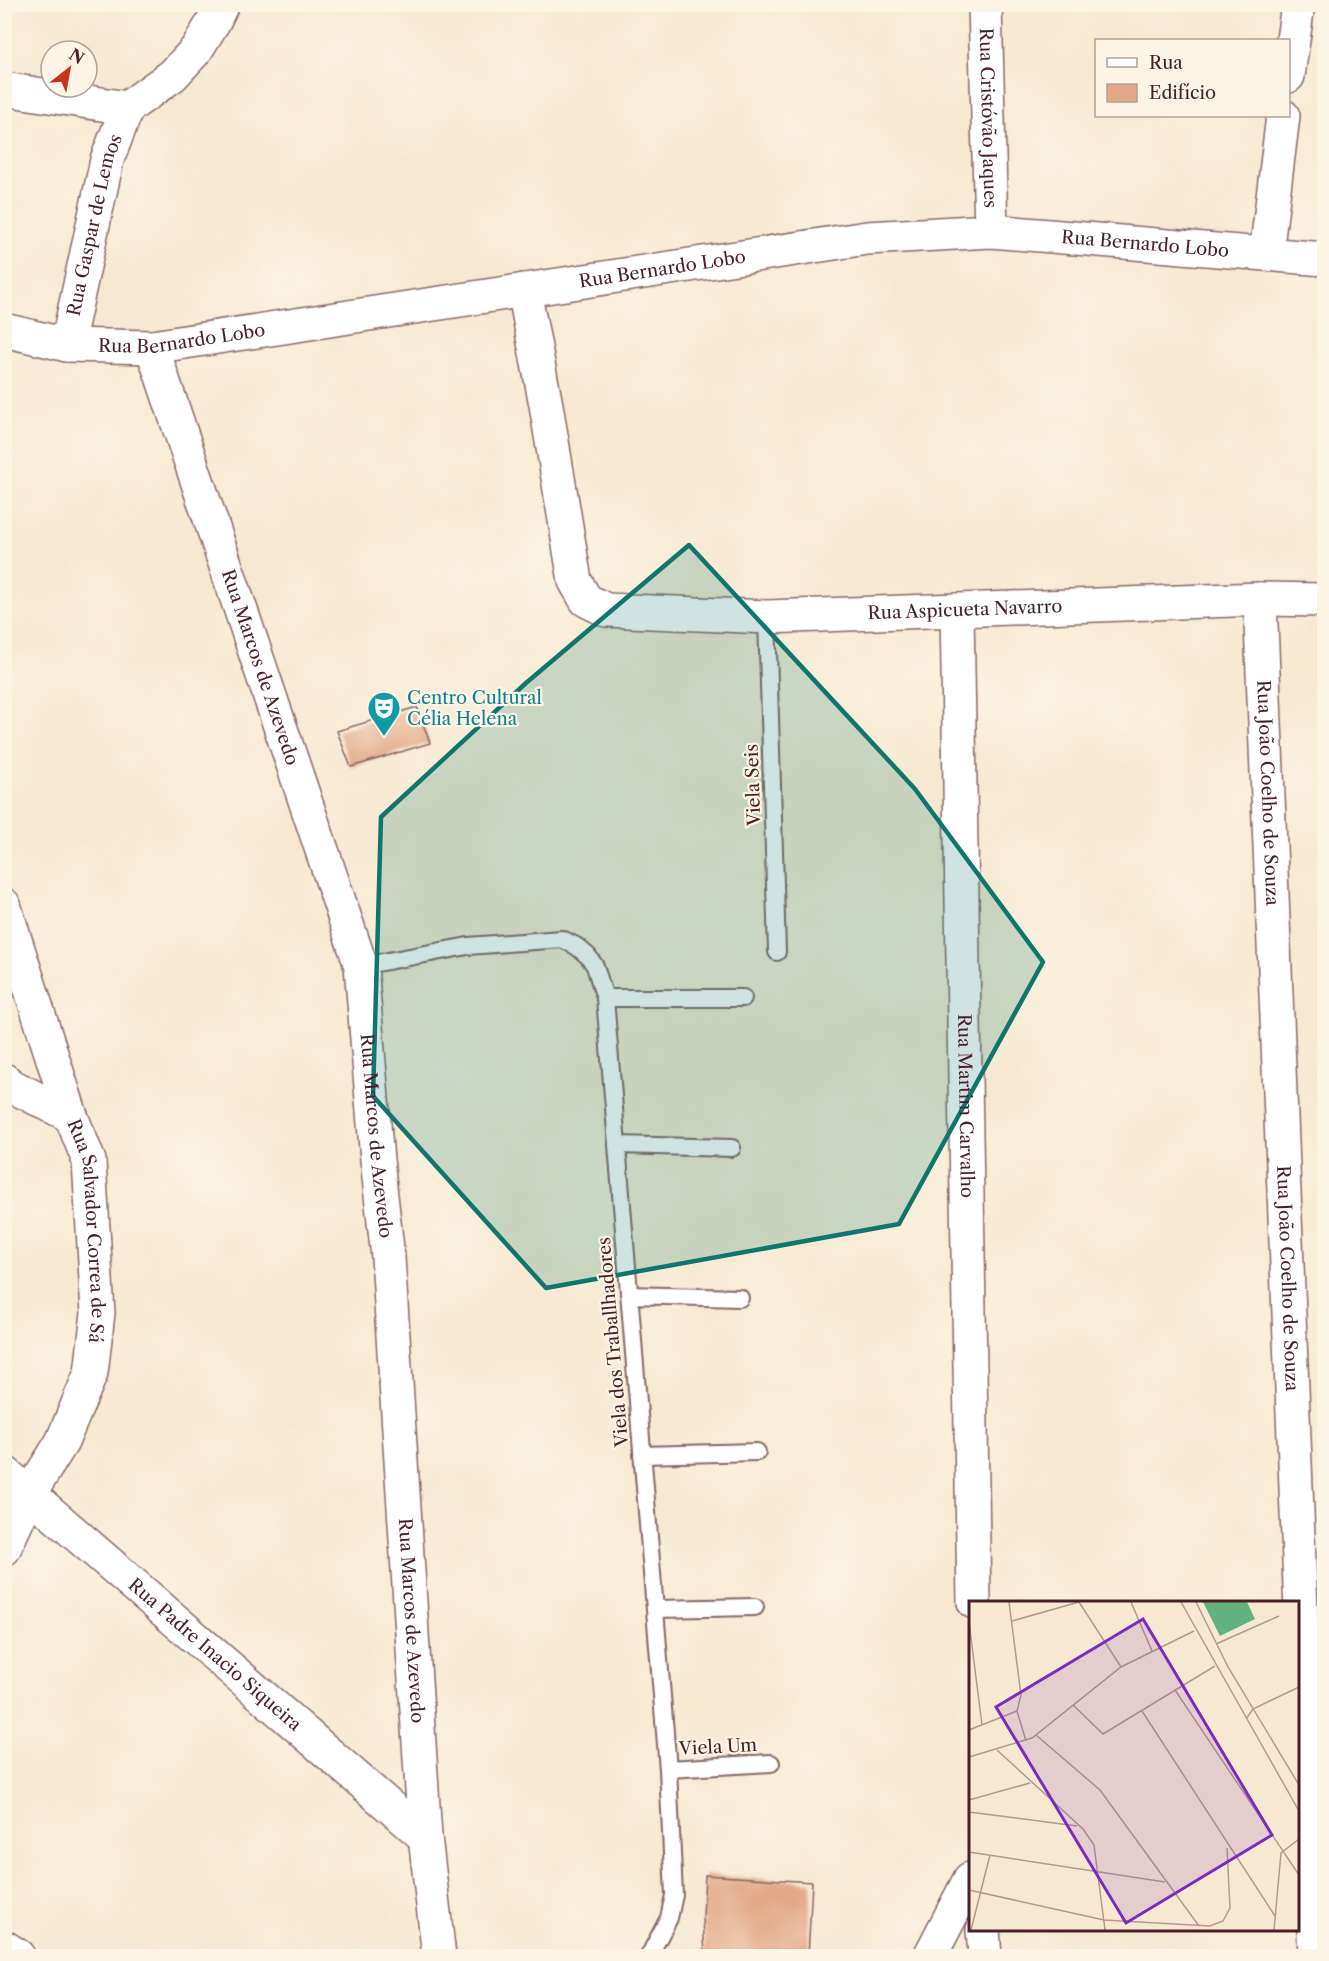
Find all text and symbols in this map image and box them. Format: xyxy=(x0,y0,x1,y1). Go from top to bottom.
street label: Rua Cristóvão Jaques xyxy=(975,28,1001,208)
north arrow xyxy=(39,39,99,99)
legend xyxy=(1095,39,1290,117)
text: N xyxy=(66,44,88,68)
text: Rua xyxy=(1149,52,1183,74)
text: Edifício xyxy=(1149,82,1216,104)
street label: Rua Gaspar de Lemos xyxy=(63,131,127,318)
street label: Rua Bernardo Lobo xyxy=(1060,226,1230,262)
street label: Rua Bernardo Lobo xyxy=(577,246,747,293)
street label: Rua Bernardo Lobo xyxy=(98,319,267,358)
street label: Rua Marcos de Azevedo xyxy=(217,566,303,768)
street label: Rua Aspicueta Navarro xyxy=(867,595,1063,624)
street label: Rua João Coelho de Souza xyxy=(1252,679,1283,907)
place label: Centro Cultural Célia Helena xyxy=(407,687,542,730)
theatre icon: Centro Cultural Célia Helena xyxy=(366,690,402,737)
street label: Viela Seis xyxy=(741,744,765,827)
street label: Rua Martim Carvalho xyxy=(953,1014,978,1198)
street label: Rua Marcos de Azevedo xyxy=(356,1033,397,1239)
street label: Rua Salvador Correa de Sá xyxy=(62,1116,109,1345)
street label: Rua João Coelho de Souza xyxy=(1272,1165,1303,1392)
street label: Viela dos Traballhadores xyxy=(593,1236,633,1449)
street label: Rua Marcos de Azevedo xyxy=(394,1518,429,1724)
street label: Rua Padre Inacio Siqueira xyxy=(124,1574,306,1736)
inset map xyxy=(969,1601,1299,1931)
street label: Viela Um xyxy=(677,1734,758,1760)

